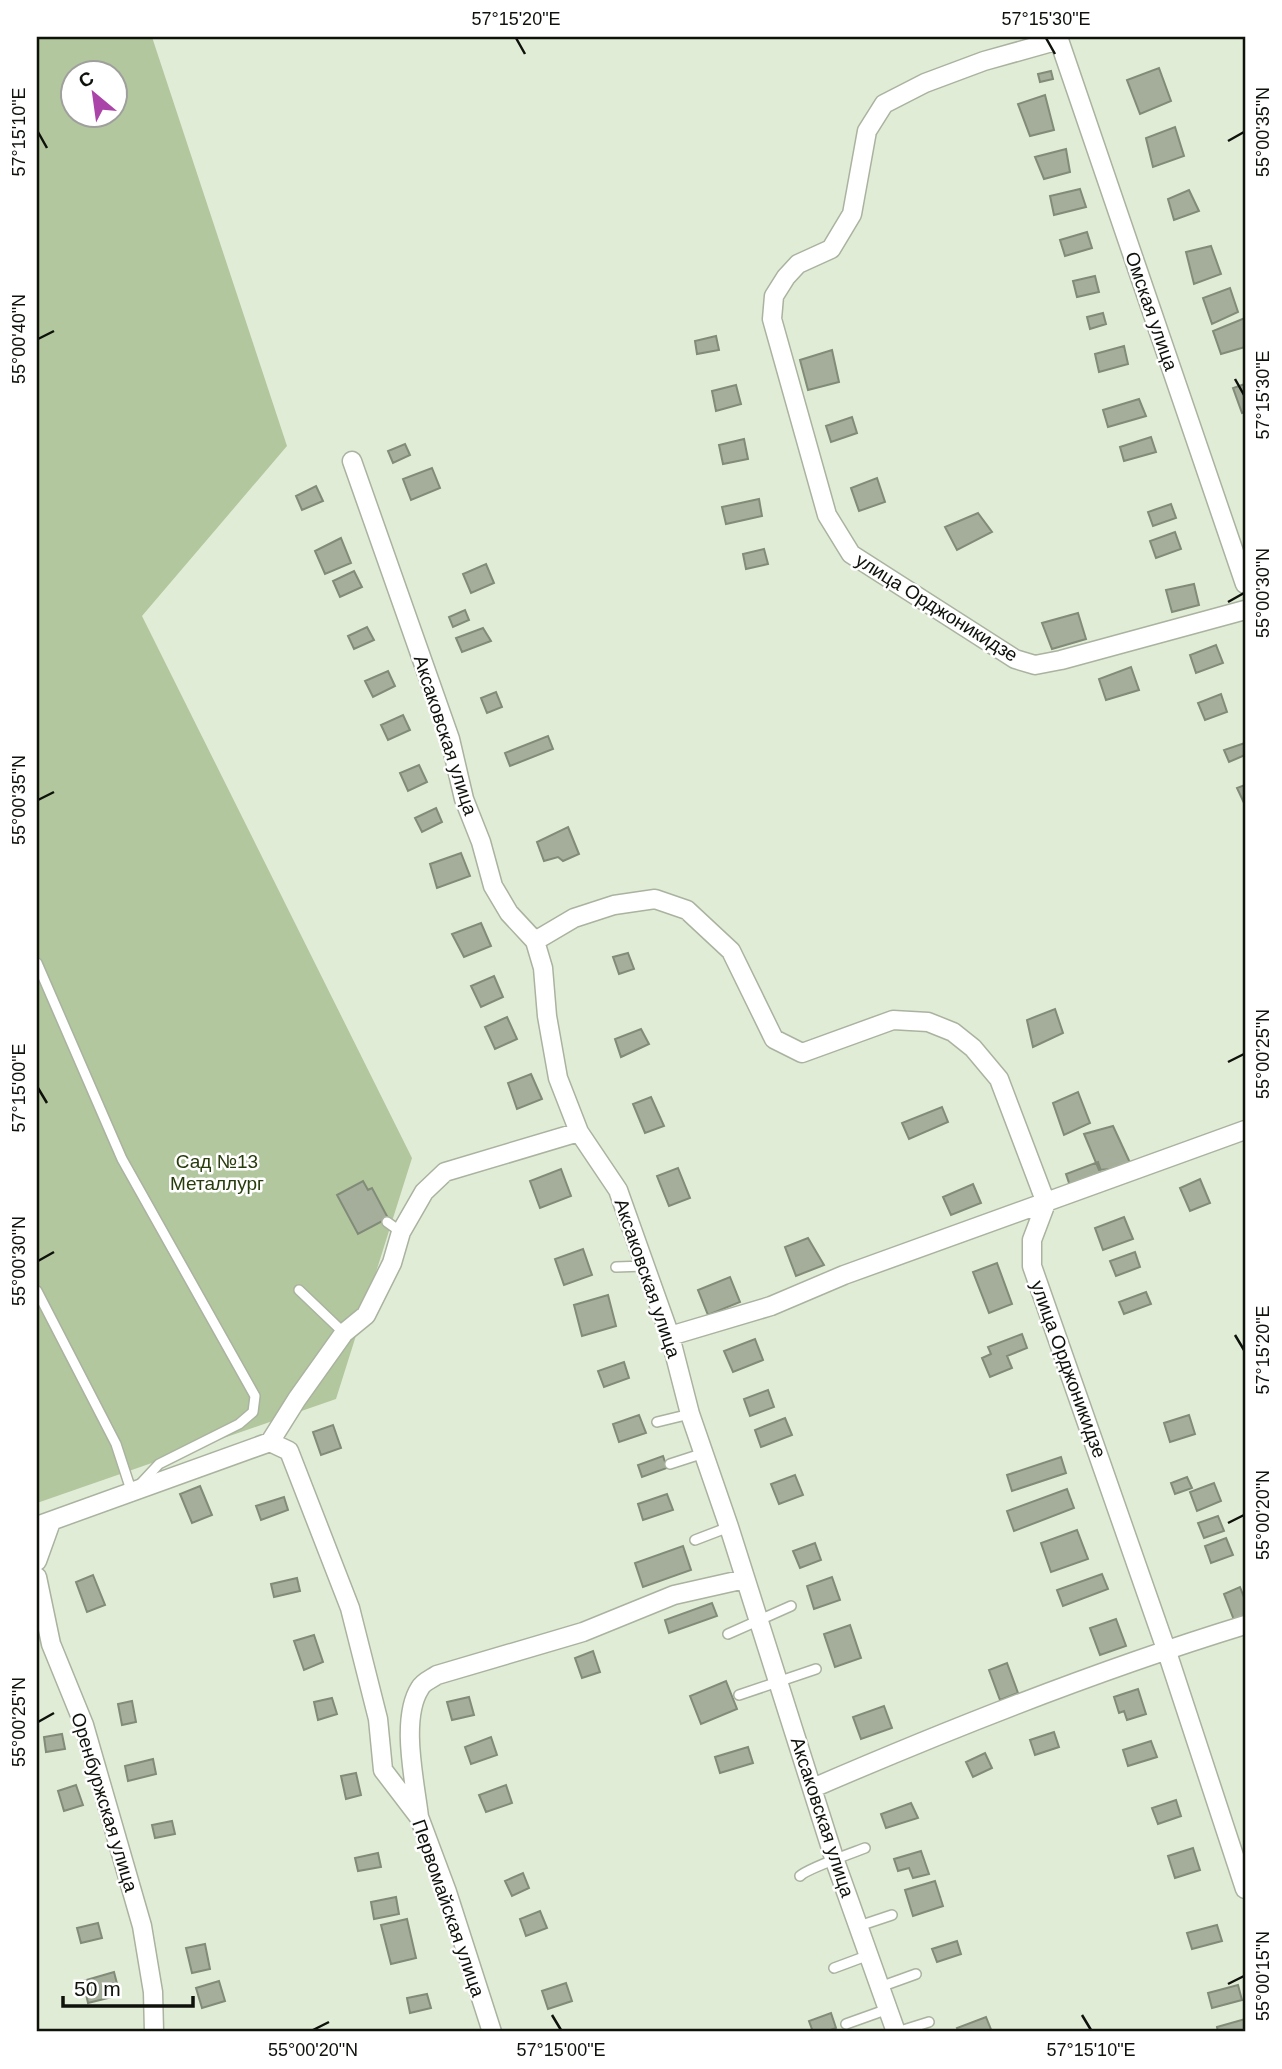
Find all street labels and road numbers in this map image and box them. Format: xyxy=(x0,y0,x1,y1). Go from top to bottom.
street label: Омская улица xyxy=(1121,249,1182,374)
street label: улица Орджоникидзе xyxy=(852,549,1022,666)
street label: Аксаковская улица xyxy=(410,653,481,818)
street label: Аксаковская улица xyxy=(610,1196,685,1361)
street label: улица Орджоникидзе xyxy=(1027,1278,1110,1461)
street label: Оренбуржская улица xyxy=(67,1710,142,1895)
street label: Аксаковская улица xyxy=(787,1735,858,1900)
street label: Первомайская улица xyxy=(408,1817,489,2000)

